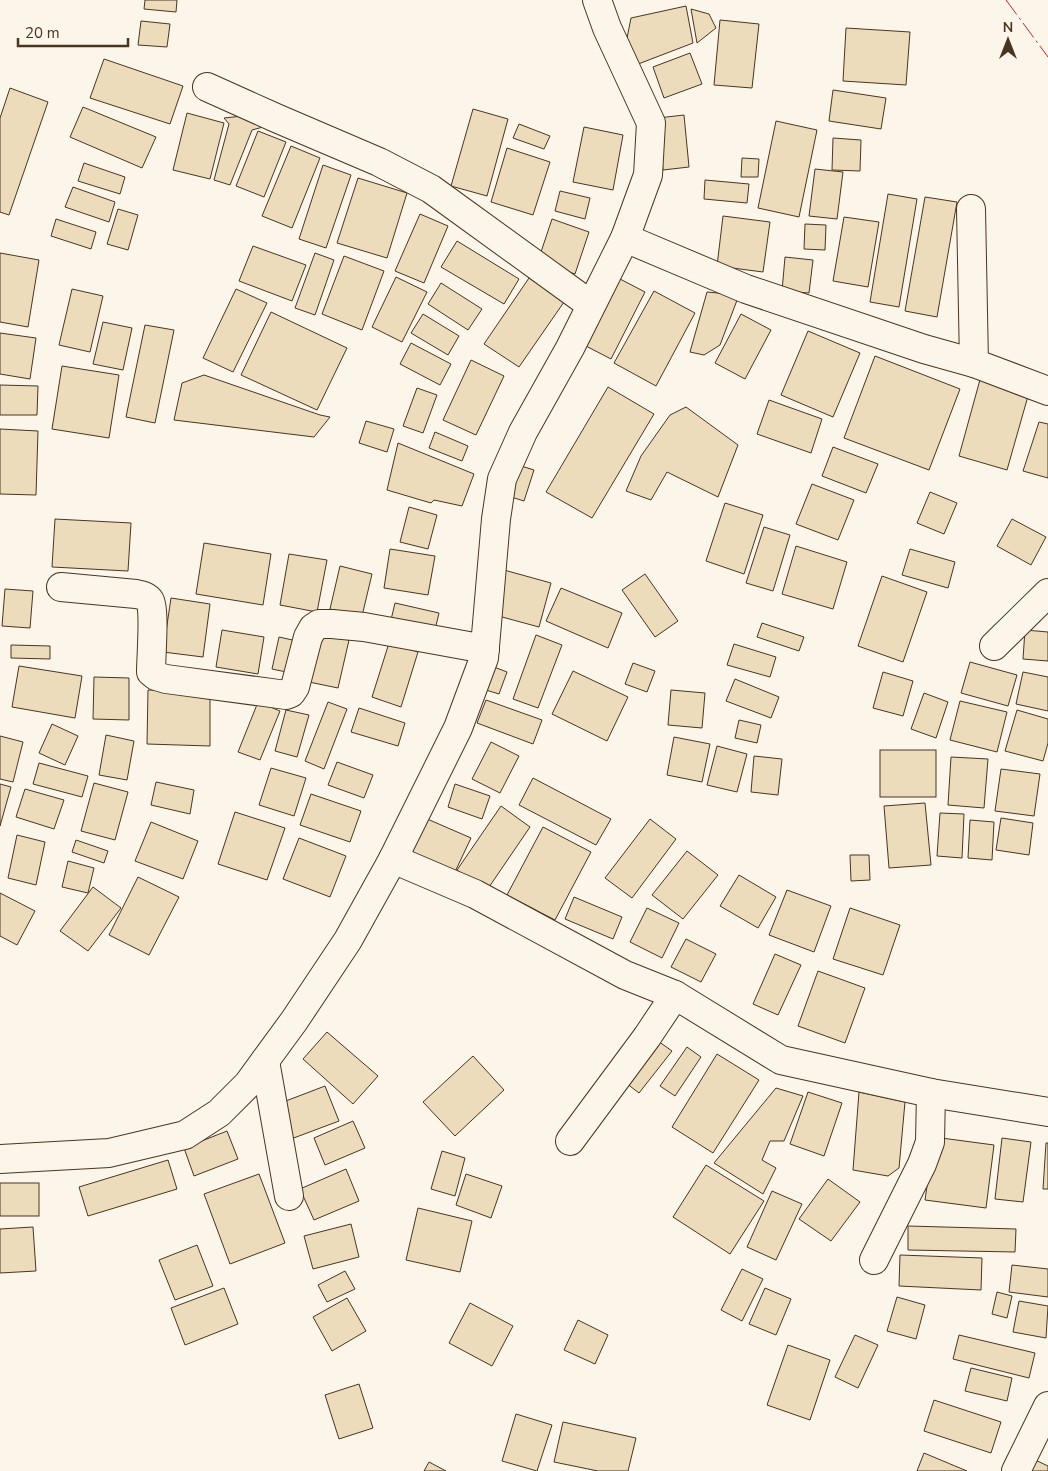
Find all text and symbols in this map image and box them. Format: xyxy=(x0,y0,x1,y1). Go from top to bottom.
scale bar xyxy=(18,15,128,47)
north arrow xyxy=(983,15,1033,65)
text: N xyxy=(1003,18,1013,37)
text: 20 m xyxy=(25,23,60,43)

